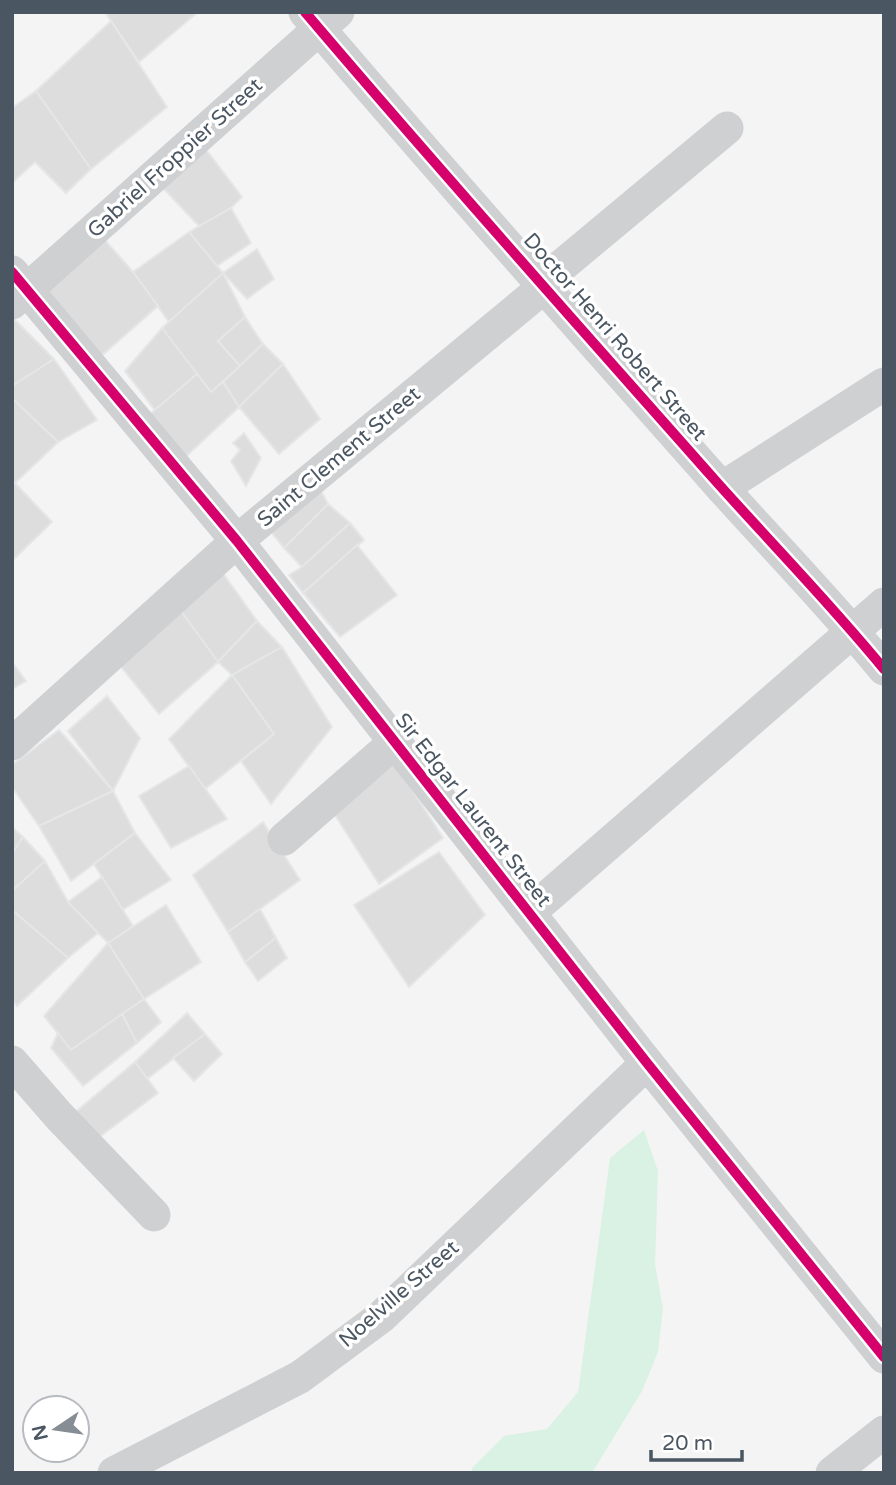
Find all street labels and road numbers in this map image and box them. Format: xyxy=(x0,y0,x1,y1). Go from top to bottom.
street label: Gabriel Froppier Street xyxy=(82,73,268,243)
street label: Doctor Henri Robert Street xyxy=(518,228,712,446)
street label: Saint Clement Street xyxy=(252,382,426,532)
street label: Sir Edgar Laurent Street xyxy=(390,708,556,912)
street label: Noelville Street xyxy=(334,1235,464,1353)

